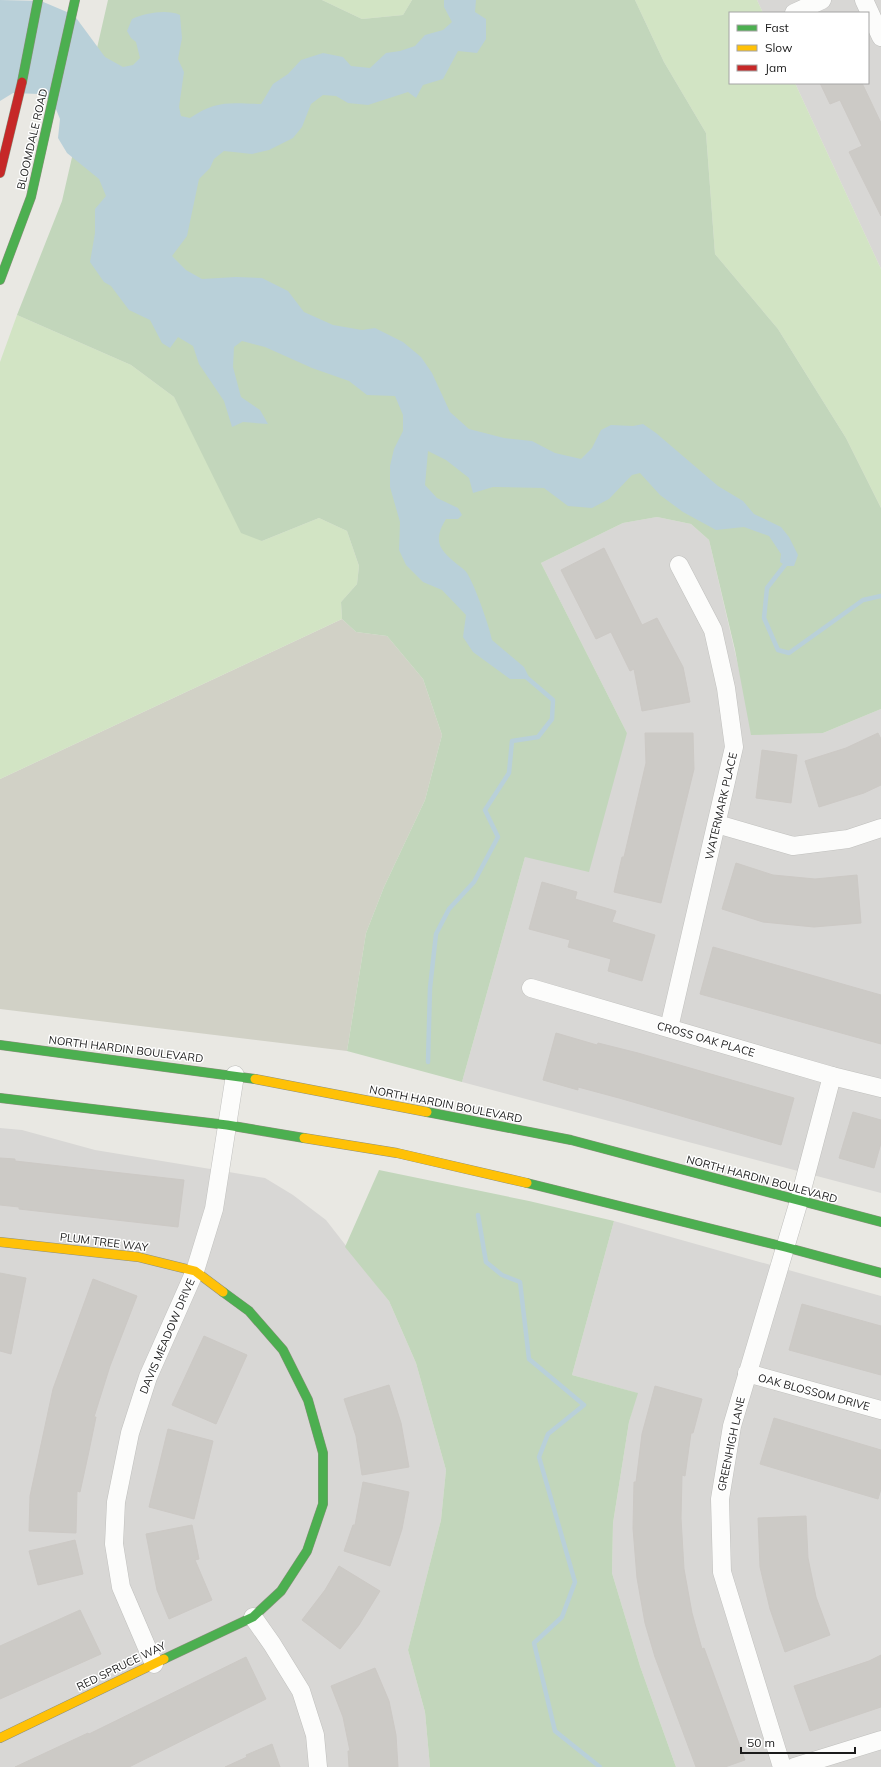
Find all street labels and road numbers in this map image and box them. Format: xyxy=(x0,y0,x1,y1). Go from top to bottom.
street label: BLOOMDALE ROAD xyxy=(14,87,50,191)
street label: WATERMARK PLACE xyxy=(702,751,740,861)
street label: CROSS OAK PLACE xyxy=(655,1018,757,1060)
street label: NORTH HARDIN BOULEVARD xyxy=(48,1033,204,1065)
street label: NORTH HARDIN BOULEVARD xyxy=(368,1082,524,1126)
street label: NORTH HARDIN BOULEVARD xyxy=(685,1152,839,1206)
street label: PLUM TREE WAY xyxy=(59,1230,149,1254)
street label: DAVIS MEADOW DRIVE xyxy=(136,1276,198,1396)
street label: OAK BLOSSOM DRIVE xyxy=(757,1370,871,1414)
street label: GREENHIGH LANE xyxy=(714,1396,748,1492)
street label: RED SPRUCE WAY xyxy=(74,1638,168,1694)

